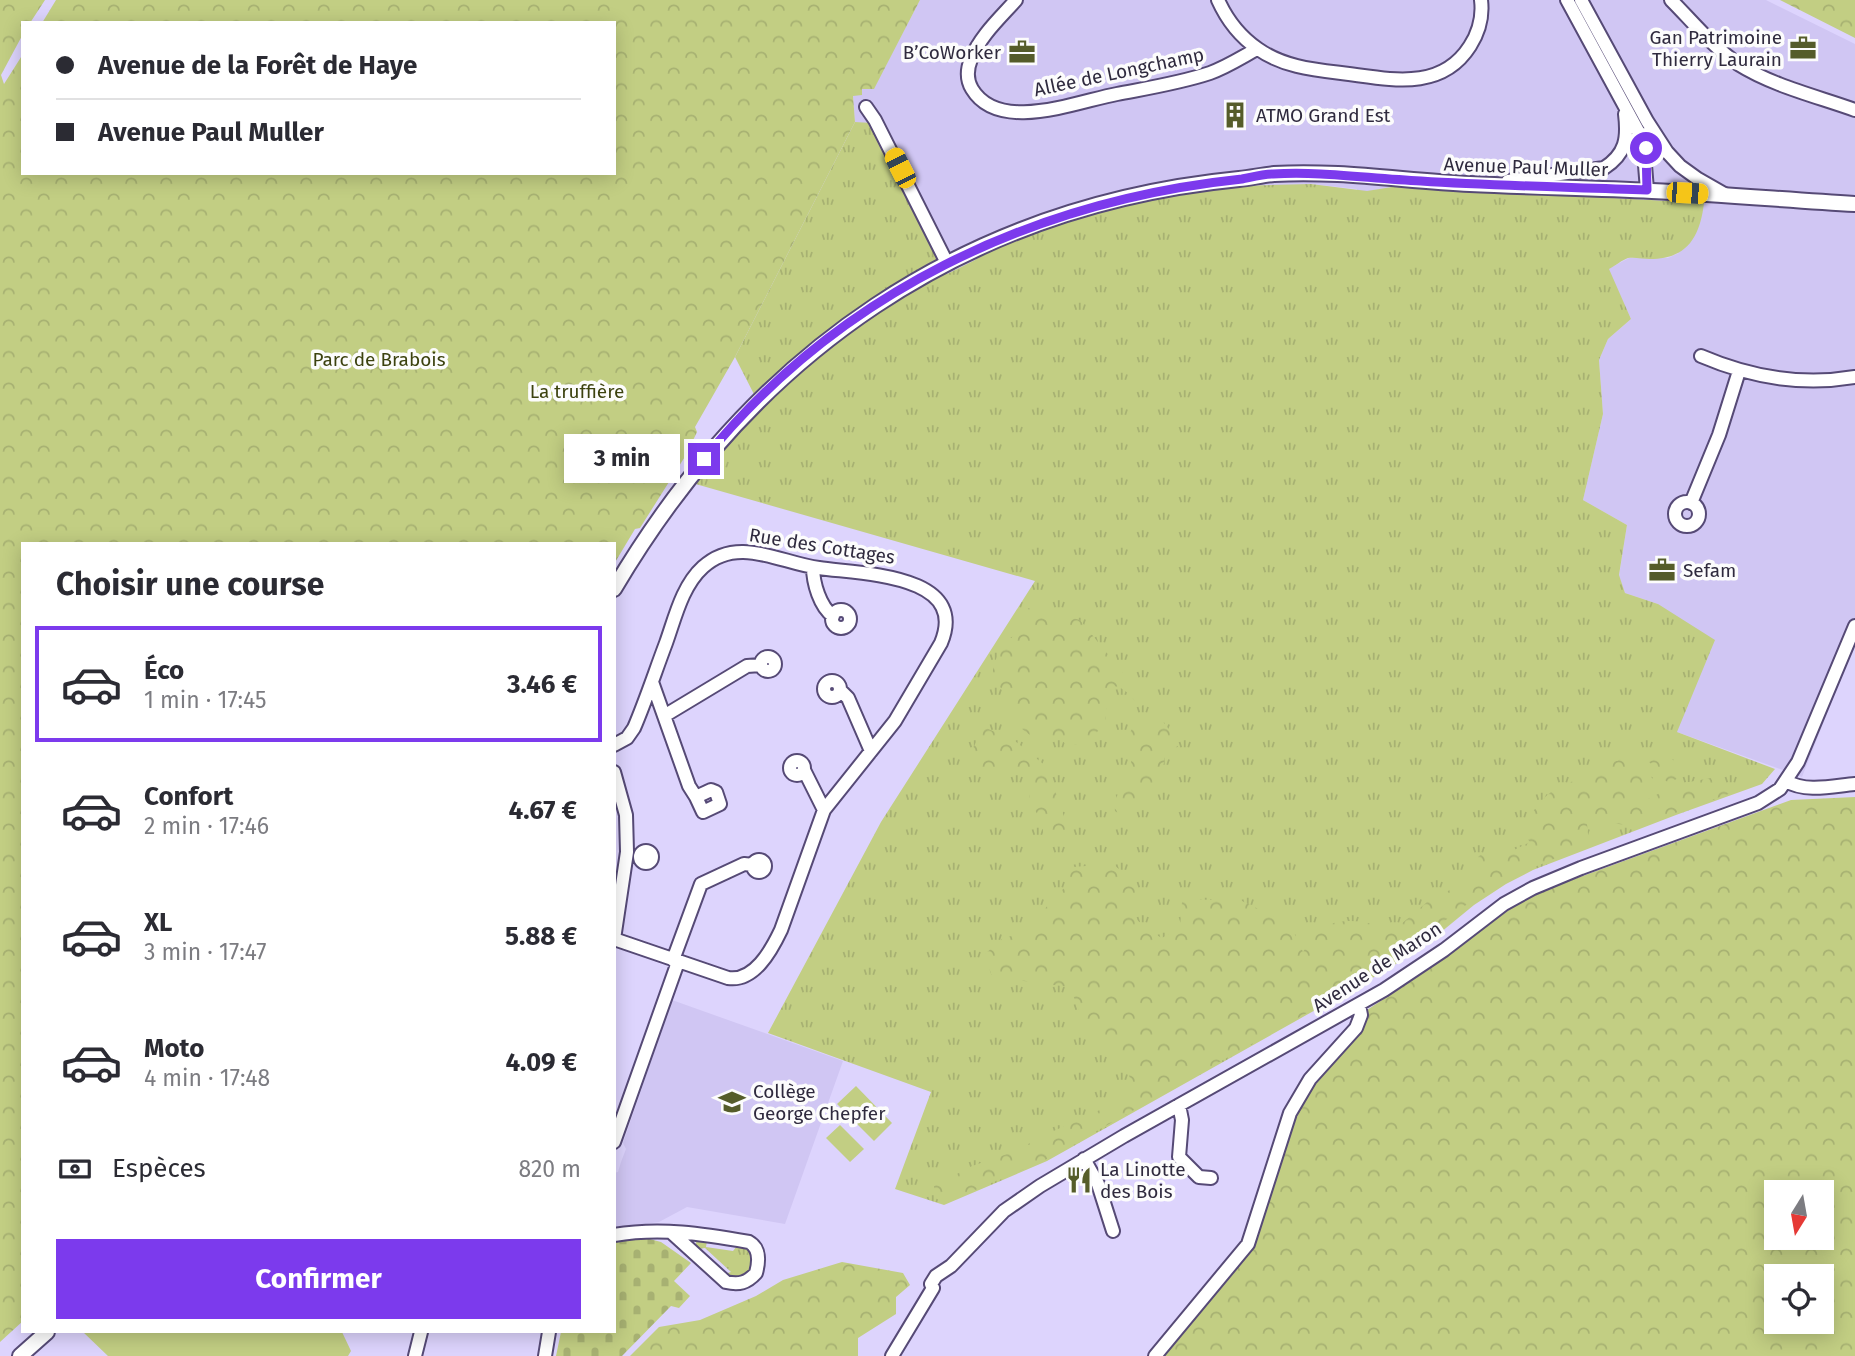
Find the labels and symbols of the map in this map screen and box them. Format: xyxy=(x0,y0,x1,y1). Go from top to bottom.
place label: Gan Patrimoine Thierry Laurain xyxy=(1649,26,1782,71)
office icon: Gan Patrimoine Thierry Laurain xyxy=(1788,33,1818,63)
office icon: B’CoWorker xyxy=(1007,37,1037,67)
place label: B’CoWorker xyxy=(903,41,1002,64)
street label: Allée de Longchamp xyxy=(1032,43,1206,101)
building icon: ATMO Grand Est xyxy=(1220,100,1250,130)
place label: ATMO Grand Est xyxy=(1256,104,1391,127)
route start xyxy=(1630,132,1662,164)
car xyxy=(882,145,919,191)
street label: Avenue Paul Muller xyxy=(1443,153,1609,181)
car xyxy=(1666,181,1709,205)
park label: Parc de Brabois xyxy=(312,348,446,371)
park label: La truffière xyxy=(530,380,624,403)
callout: 3 min xyxy=(564,434,680,484)
route end xyxy=(688,443,720,475)
street label: Rue des Cottages xyxy=(747,523,897,569)
office icon: Sefam xyxy=(1647,555,1677,585)
place label: Sefam xyxy=(1683,559,1736,582)
street label: Avenue de Maron xyxy=(1308,917,1446,1017)
place label: Collège George Chepfer xyxy=(753,1080,886,1125)
school or university icon: Collège George Chepfer xyxy=(717,1087,747,1117)
place label: La Linotte des Bois xyxy=(1100,1158,1185,1203)
restaurant icon: La Linotte des Bois xyxy=(1064,1165,1094,1195)
north arrow xyxy=(1764,1180,1834,1250)

